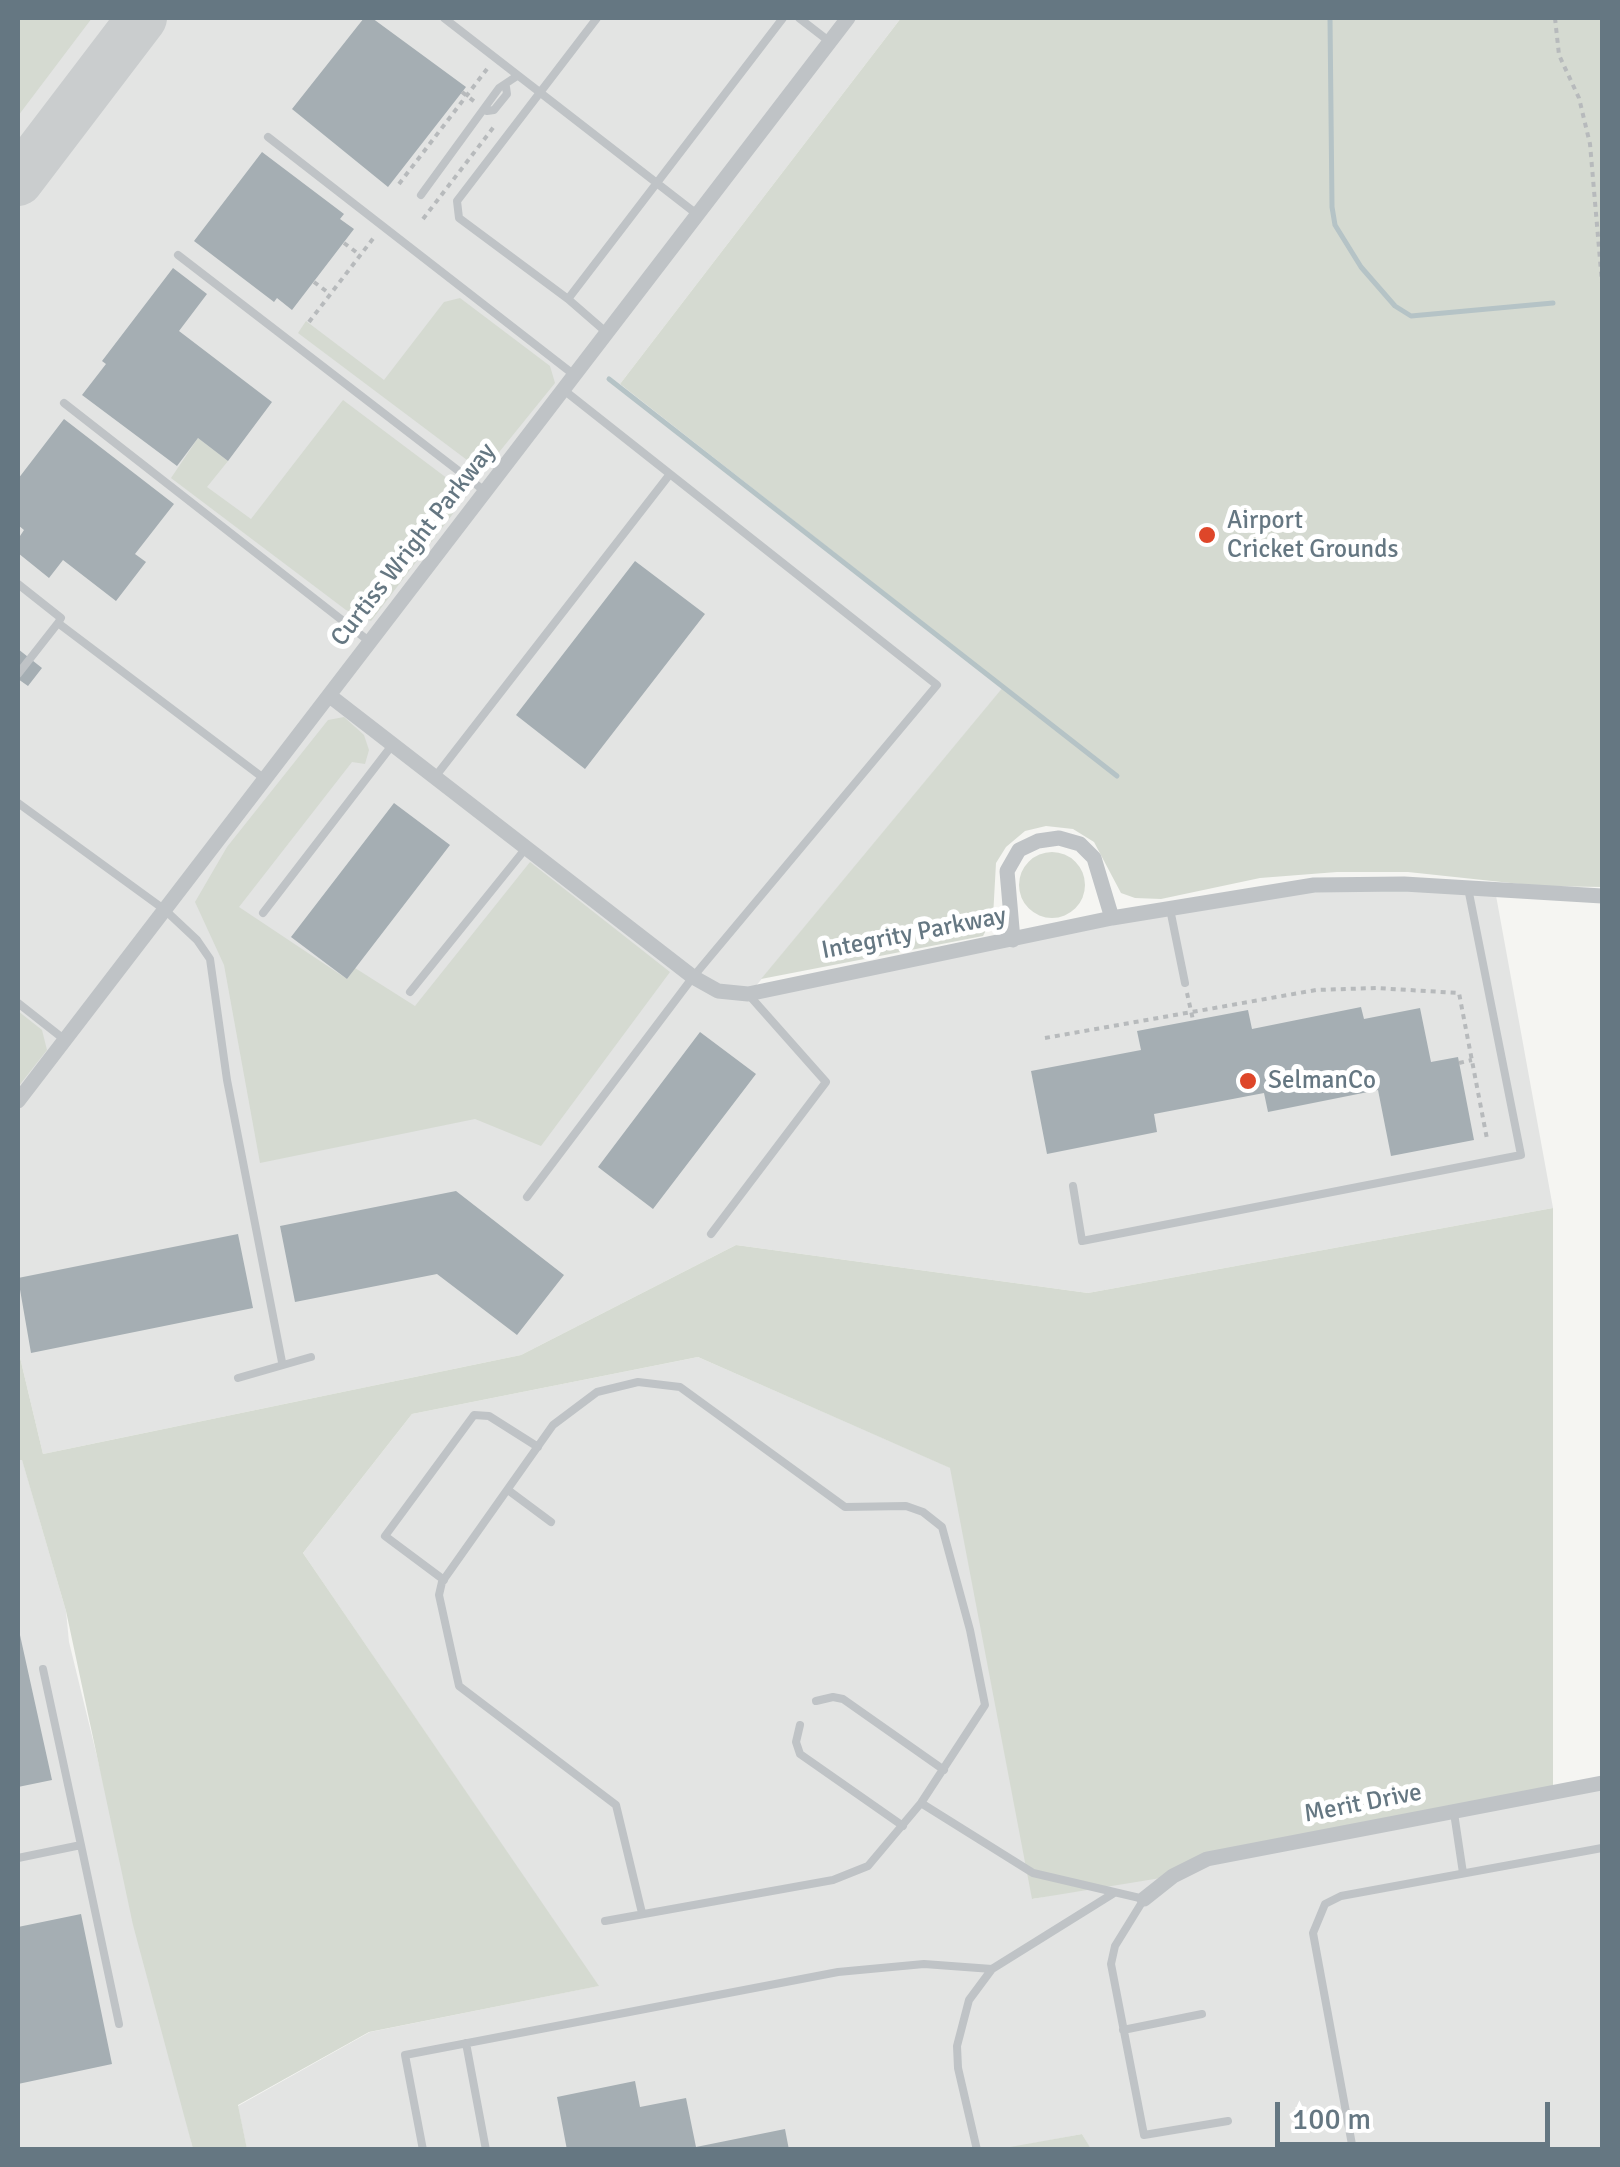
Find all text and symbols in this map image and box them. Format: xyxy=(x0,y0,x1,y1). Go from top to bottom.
street label: Curtiss Wright Parkway xyxy=(325,437,503,653)
place label: Airport Cricket Grounds xyxy=(1227,506,1398,565)
marker: Airport Cricket Grounds xyxy=(1196,524,1218,546)
street label: Integrity Parkway xyxy=(819,901,1009,967)
place label: SelmanCo xyxy=(1268,1066,1376,1096)
marker: SelmanCo xyxy=(1237,1070,1259,1092)
street label: Merit Drive xyxy=(1302,1778,1424,1830)
scale bar xyxy=(1280,2082,1555,2144)
text: 100 m xyxy=(1292,2101,1371,2138)

